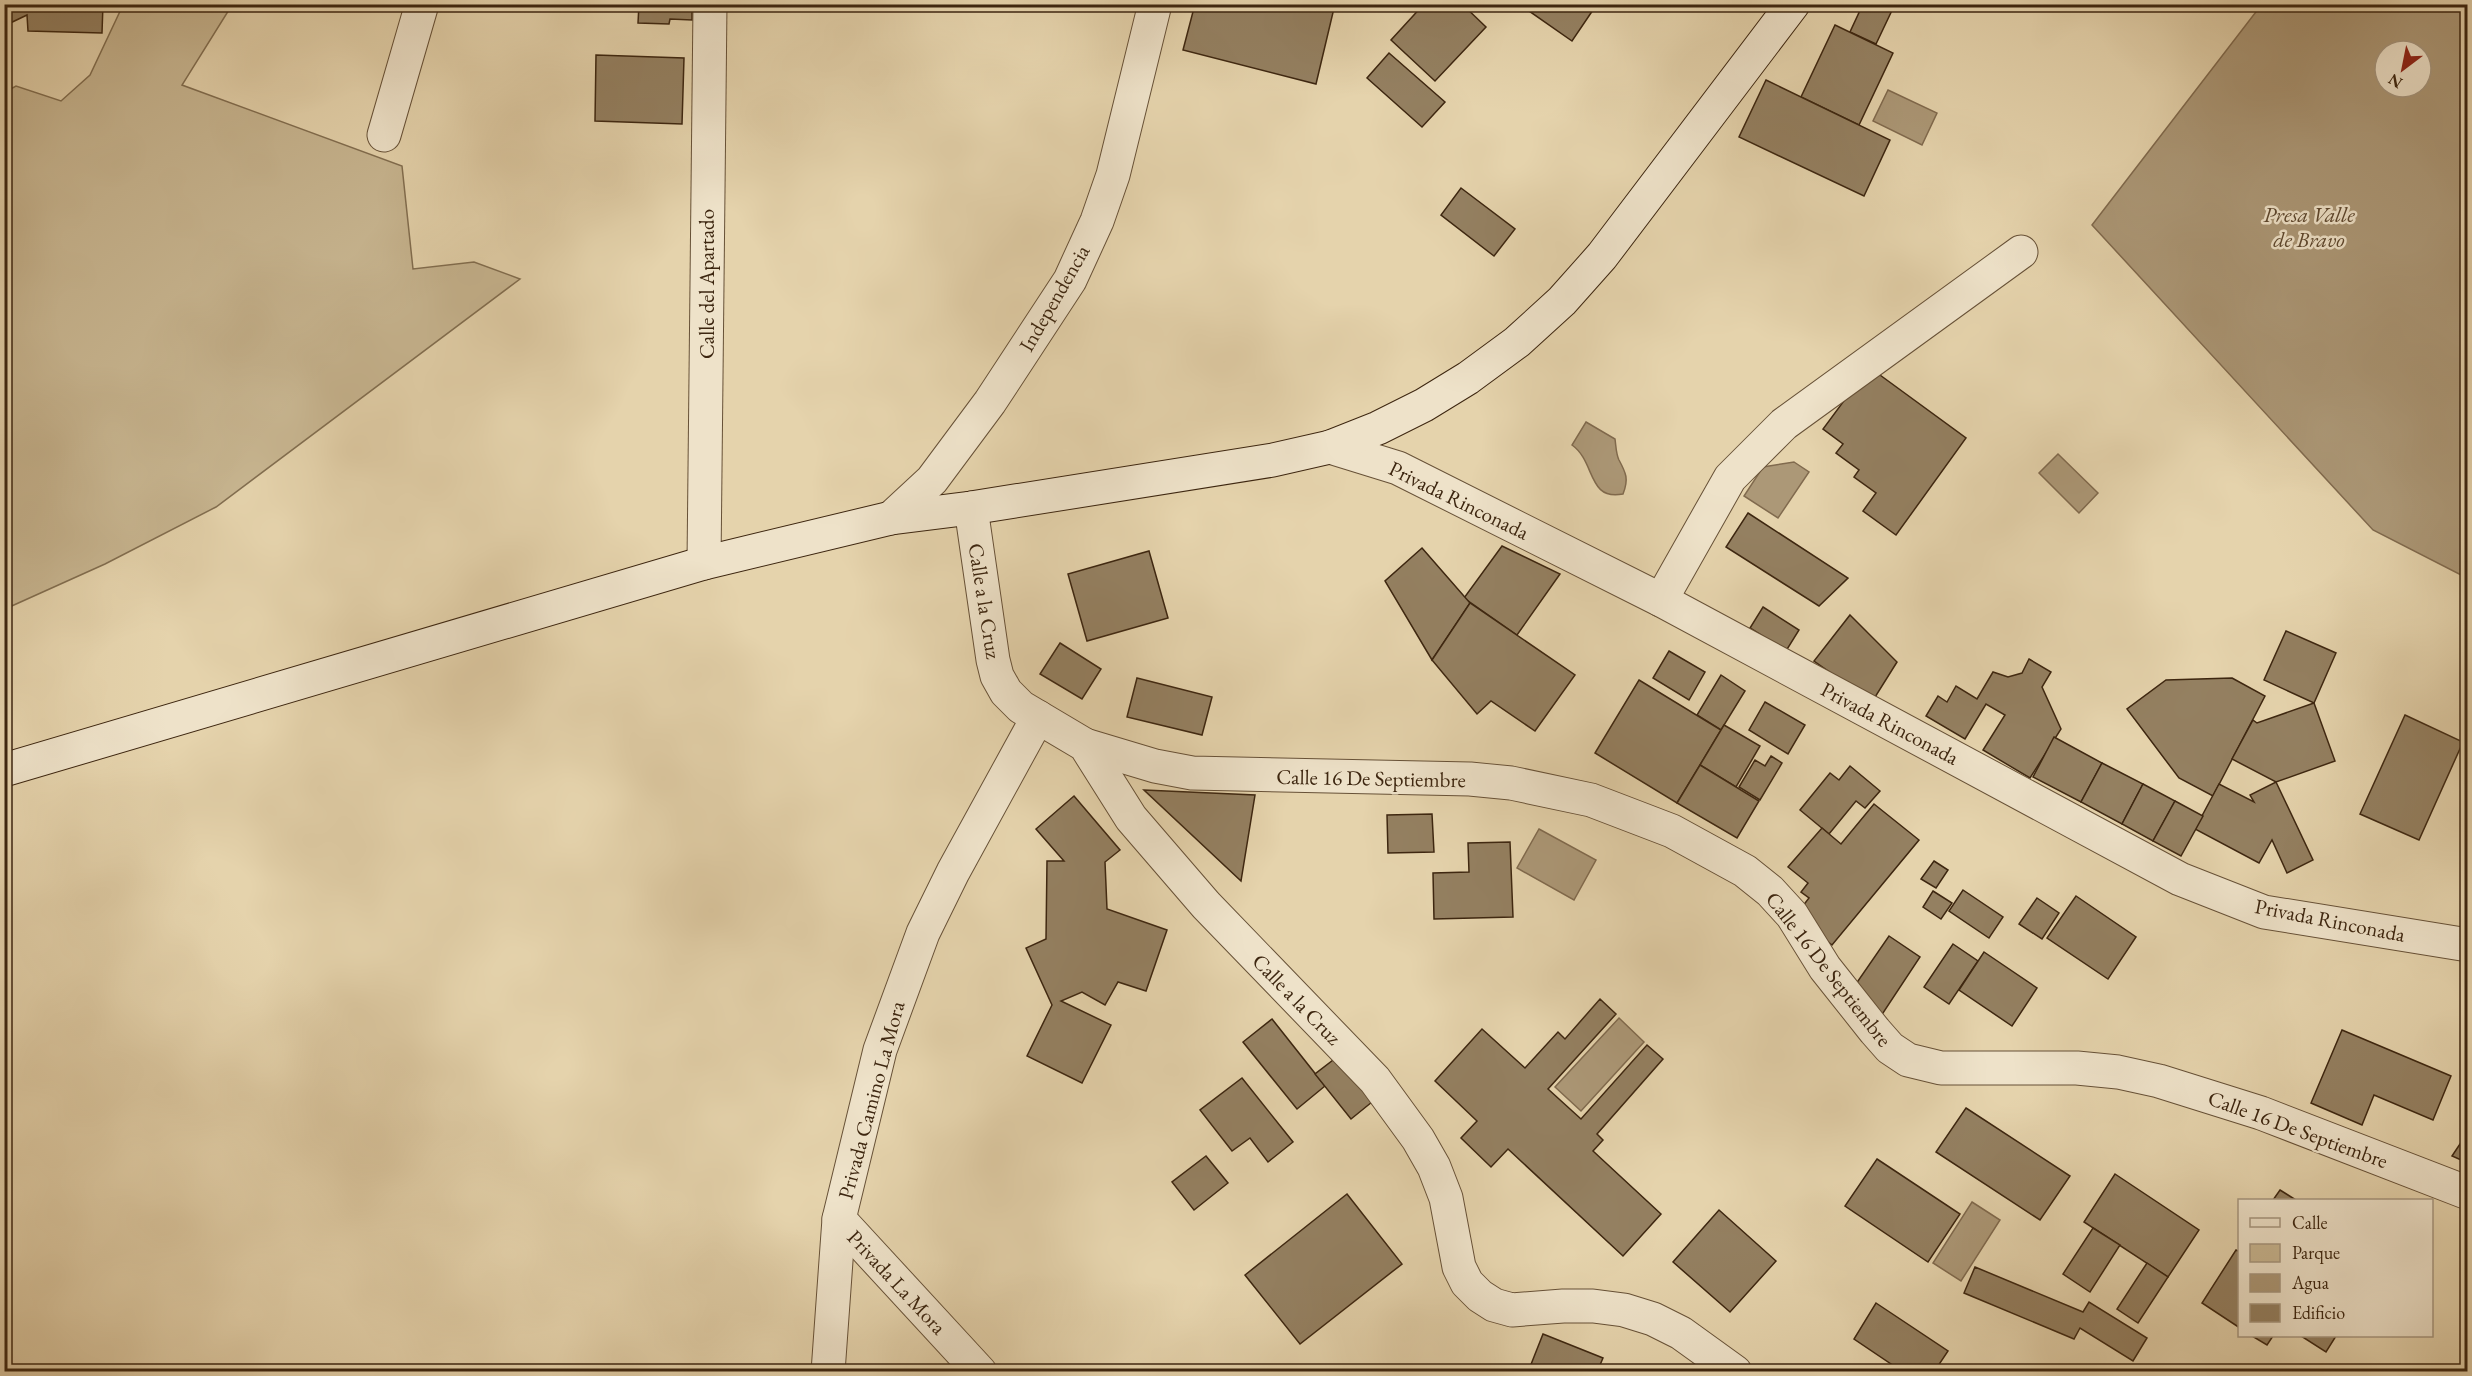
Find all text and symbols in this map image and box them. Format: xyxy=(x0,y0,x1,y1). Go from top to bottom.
north arrow xyxy=(2373,39,2433,99)
text: N xyxy=(2384,69,2406,94)
water label: Presa Valle de Bravo xyxy=(2263,200,2355,254)
street label: Calle del Apartado xyxy=(693,209,720,359)
street label: Independencia xyxy=(1013,239,1096,356)
street label: Privada Rinconada xyxy=(1385,454,1534,546)
street label: Calle a la Cruz xyxy=(963,541,1007,661)
street label: Privada Rinconada xyxy=(1816,675,1964,771)
street label: Calle 16 De Septiembre xyxy=(1276,763,1466,793)
street label: Calle 16 De Septiembre xyxy=(1760,886,1898,1052)
street label: Privada Rinconada xyxy=(2253,892,2408,948)
street label: Calle a la Cruz xyxy=(1247,948,1347,1050)
street label: Privada Camino La Mora xyxy=(832,997,911,1202)
street label: Calle 16 De Septiembre xyxy=(2204,1084,2392,1174)
legend xyxy=(2238,1199,2433,1337)
text: Calle xyxy=(2292,1211,2328,1234)
street label: Privada La Mora xyxy=(842,1224,953,1340)
text: Parque xyxy=(2292,1241,2340,1264)
text: Agua xyxy=(2291,1271,2330,1294)
text: Edificio xyxy=(2292,1301,2345,1324)

